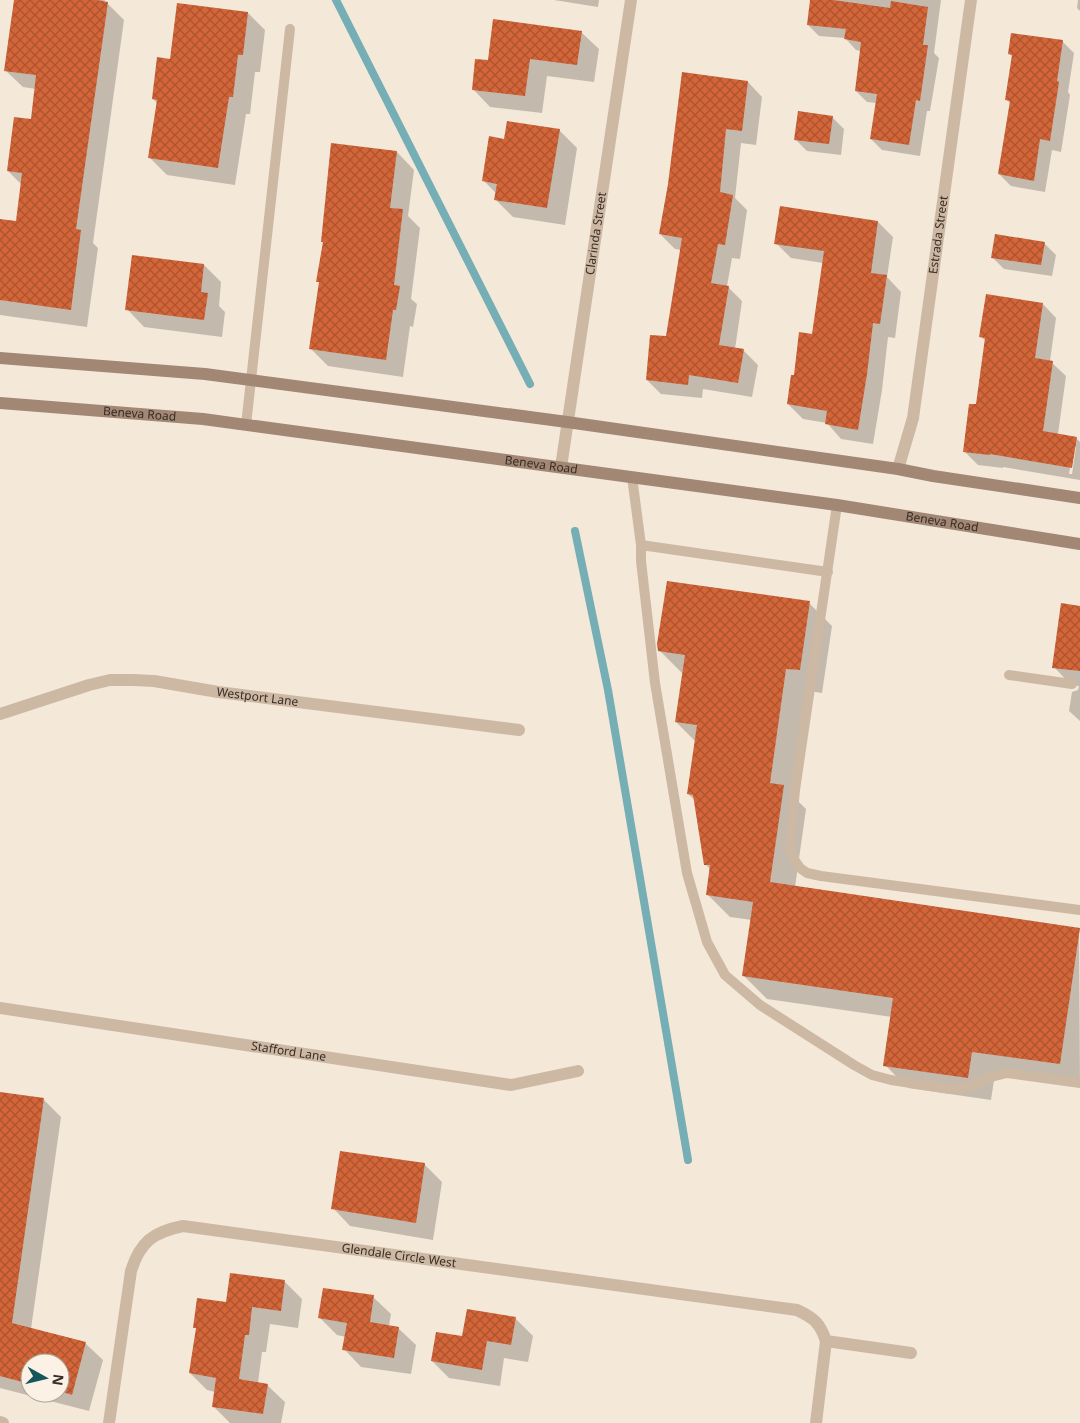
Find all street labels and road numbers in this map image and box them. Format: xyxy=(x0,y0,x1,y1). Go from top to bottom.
street label: Clarinda Street xyxy=(581,190,610,276)
street label: Estrada Street xyxy=(924,194,952,275)
street label: Beneva Road xyxy=(102,402,177,425)
street label: Beneva Road xyxy=(504,451,579,478)
street label: Beneva Road xyxy=(905,507,980,536)
street label: Westport Lane xyxy=(216,683,300,710)
street label: Stafford Lane xyxy=(250,1037,328,1065)
street label: Glendale Circle West xyxy=(341,1239,458,1271)

